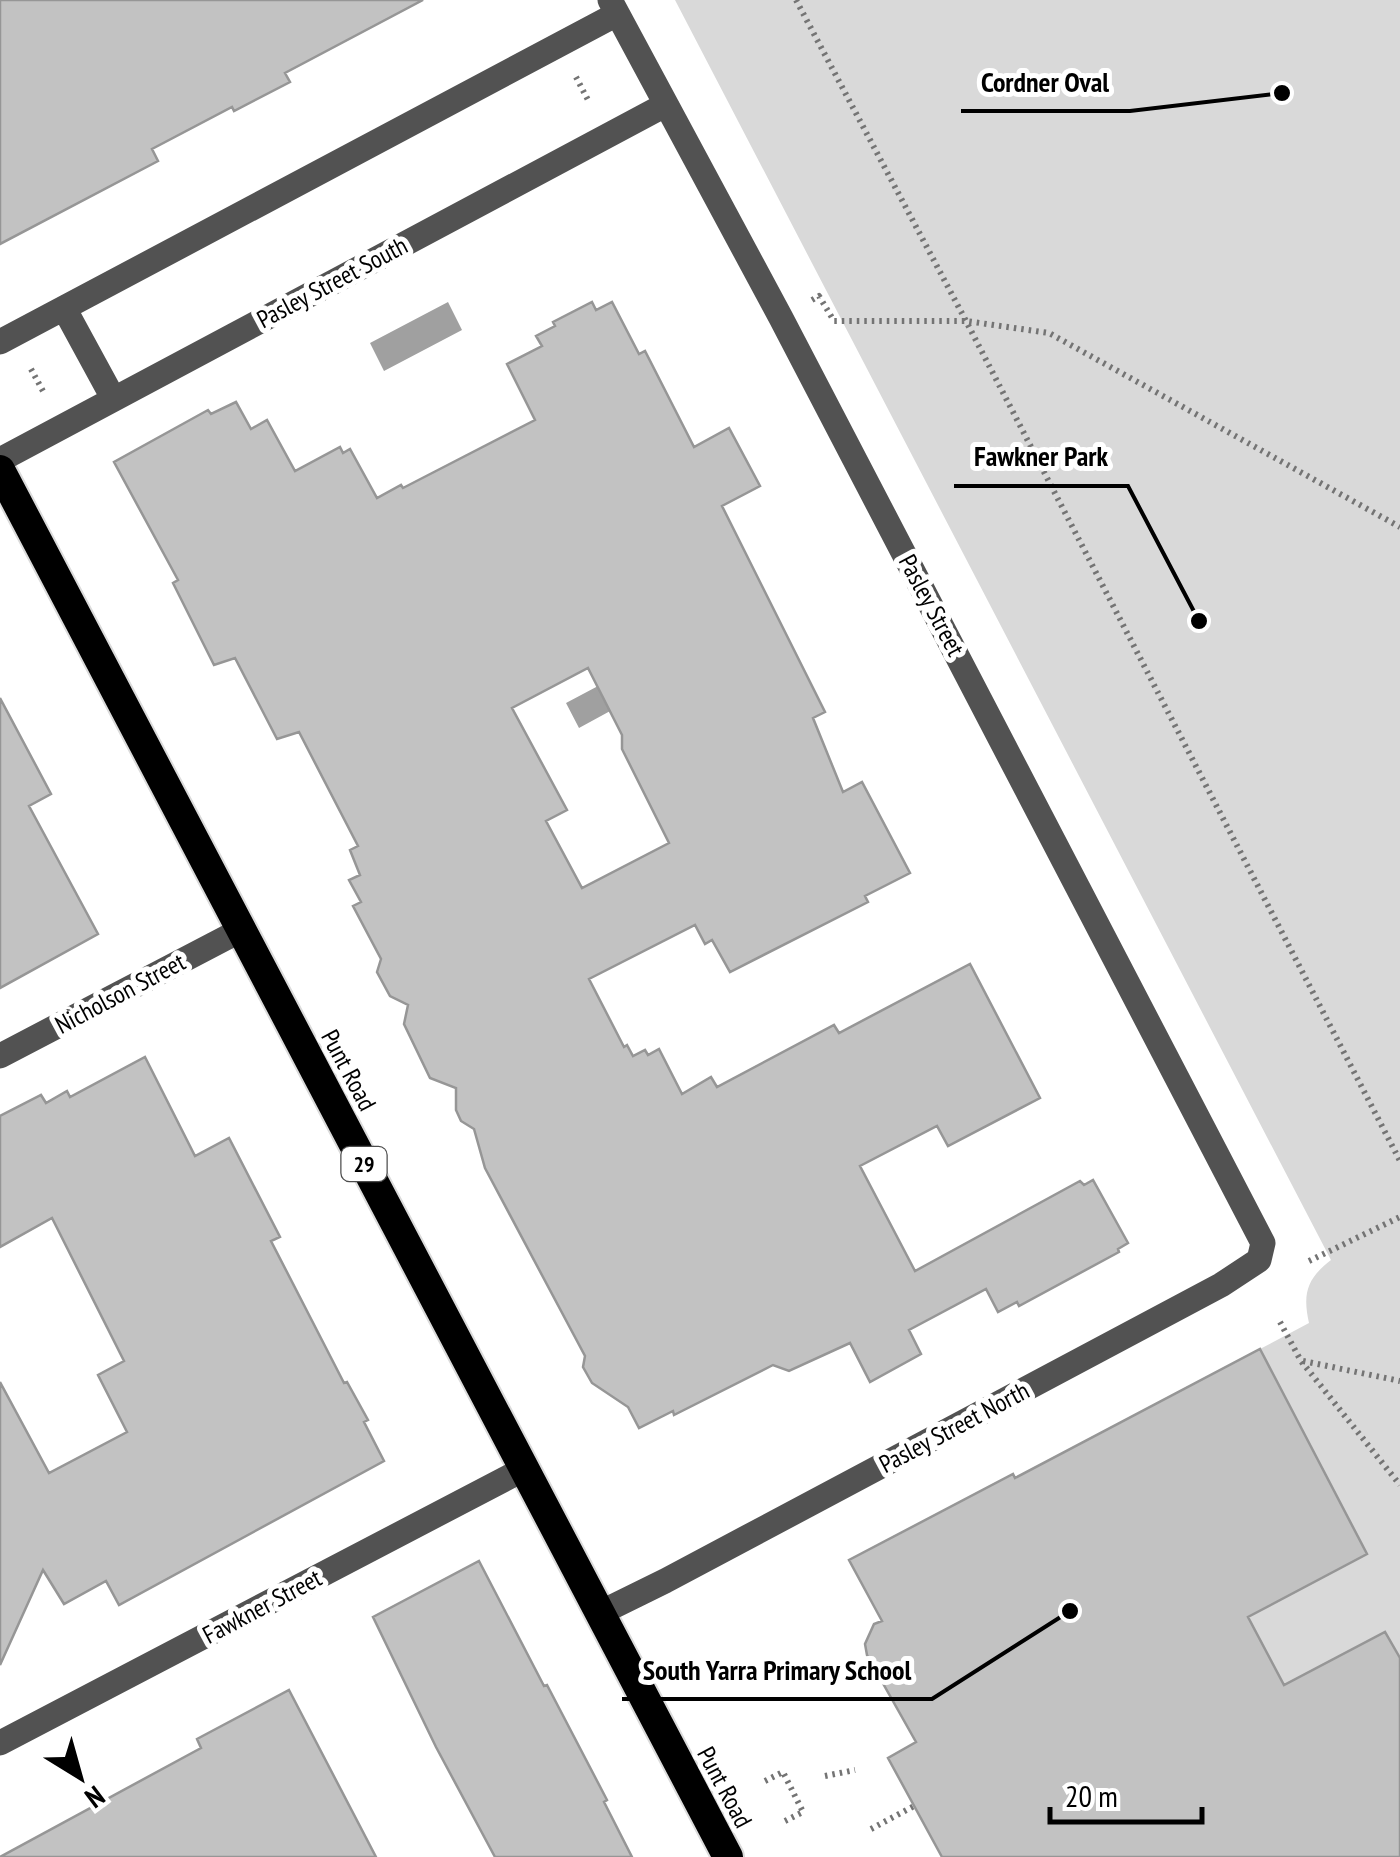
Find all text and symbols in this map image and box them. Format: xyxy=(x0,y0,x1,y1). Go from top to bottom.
callout: Cordner Oval xyxy=(961,53,1130,111)
text: Cordner Oval xyxy=(981,63,1109,100)
street label: Pasley Street South xyxy=(251,229,413,335)
callout: Fawkner Park xyxy=(954,428,1128,486)
text: Fawkner Park xyxy=(974,437,1108,474)
street label: Pasley Street xyxy=(892,549,972,661)
street label: Nicholson Street xyxy=(49,945,191,1041)
street label: Punt Road xyxy=(314,1024,384,1116)
road number: 29 xyxy=(342,1147,386,1181)
street label: Pasley Street North xyxy=(873,1374,1035,1480)
street label: Fawkner Street xyxy=(197,1561,327,1651)
callout: South Yarra Primary School xyxy=(622,1641,932,1699)
text: South Yarra Primary School xyxy=(643,1651,911,1688)
north arrow xyxy=(30,1727,130,1827)
street label: Punt Road xyxy=(690,1741,760,1833)
scale bar xyxy=(1050,1762,1202,1824)
text: 20 m xyxy=(1065,1776,1118,1815)
text: N xyxy=(78,1778,113,1817)

